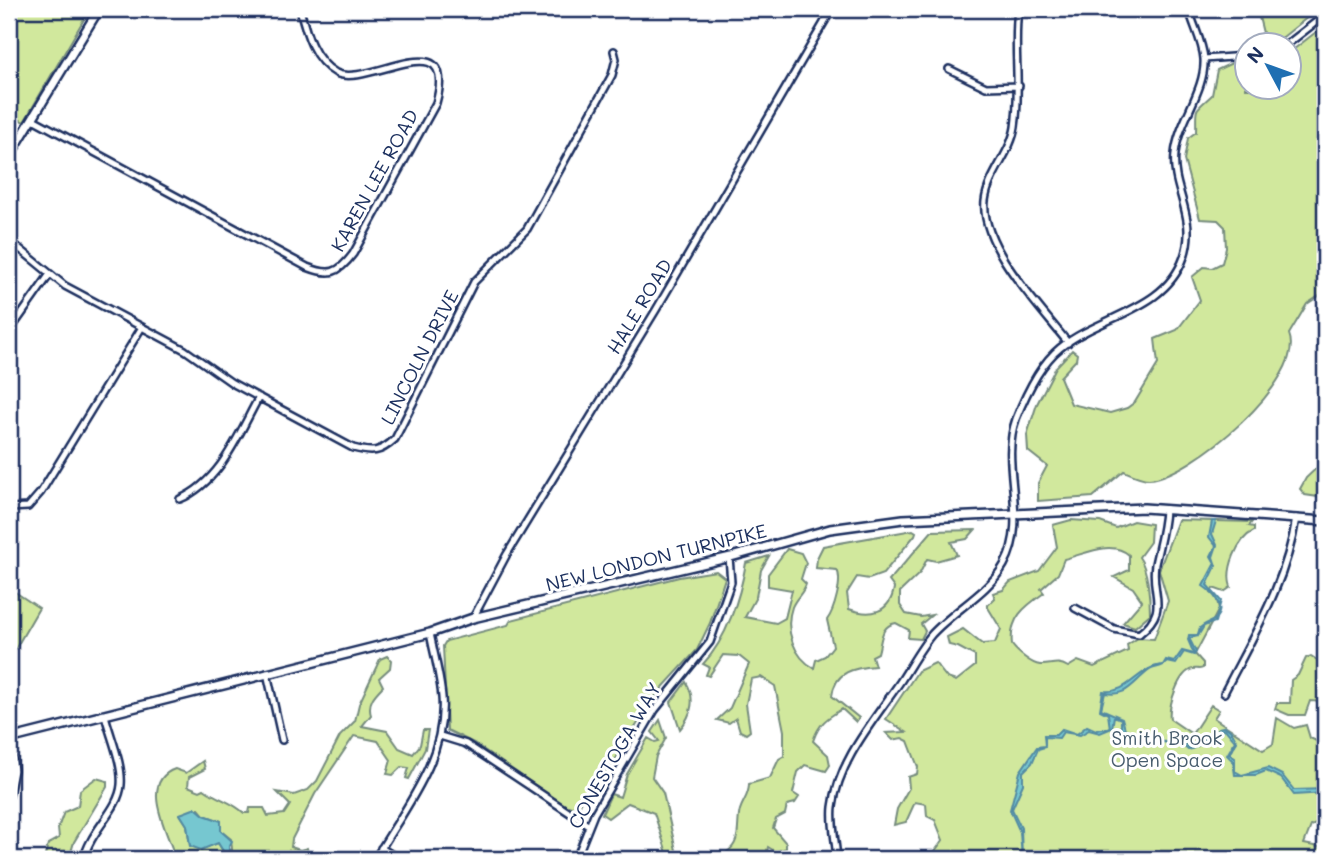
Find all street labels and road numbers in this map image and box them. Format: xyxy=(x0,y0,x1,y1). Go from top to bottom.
street label: KAREN LEE ROAD xyxy=(324,104,424,256)
street label: HALE ROAD xyxy=(601,254,677,358)
street label: LINCOLN DRIVE xyxy=(374,285,464,428)
street label: NEW LONDON TURNPIKE xyxy=(543,517,769,597)
street label: CONESTOGA WAY xyxy=(562,677,666,833)

